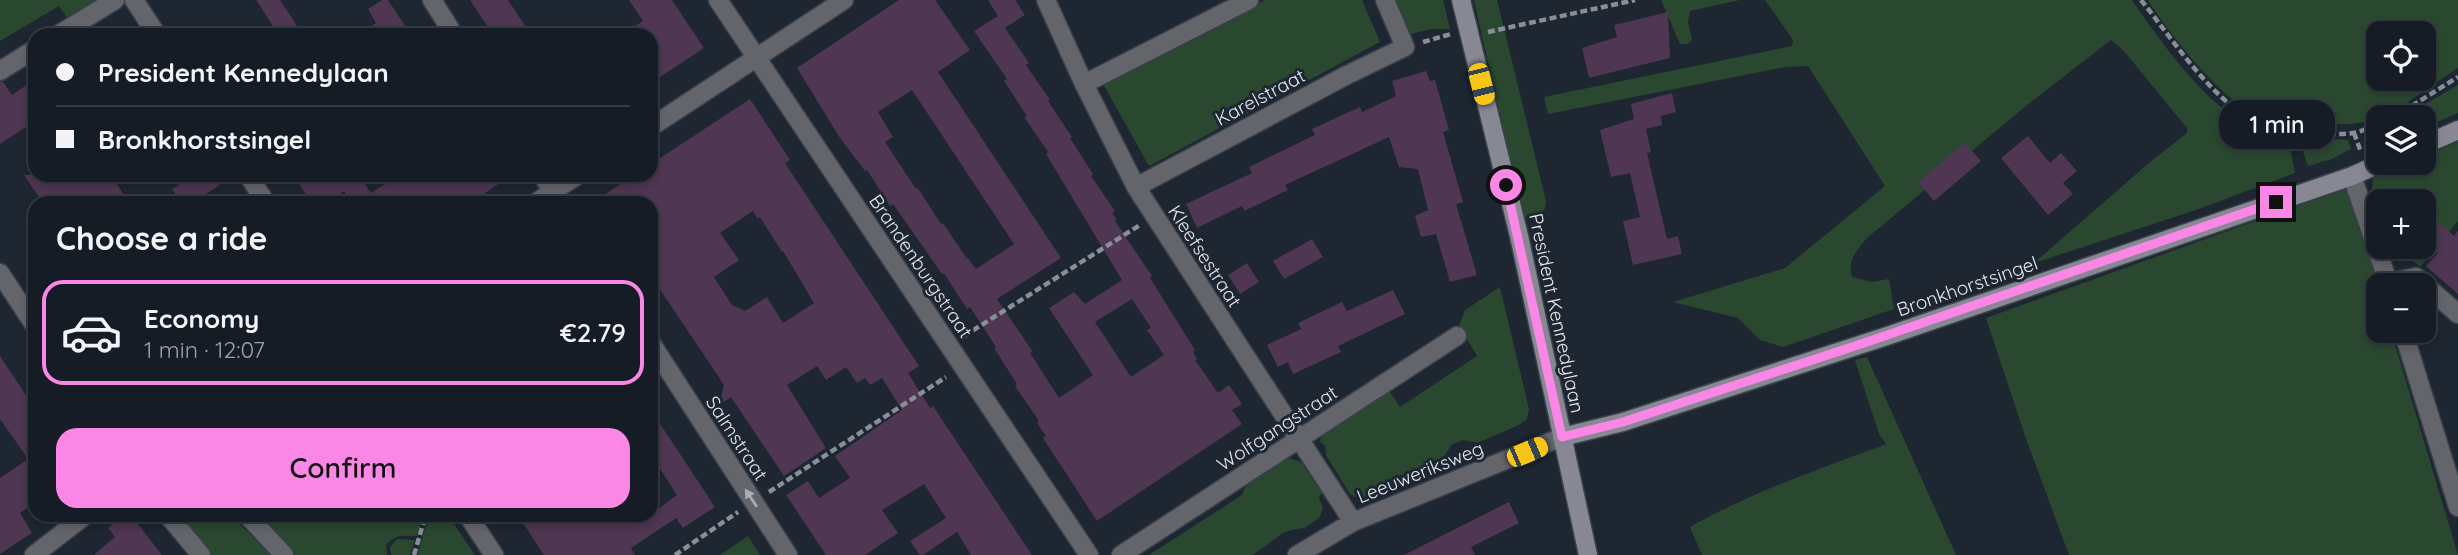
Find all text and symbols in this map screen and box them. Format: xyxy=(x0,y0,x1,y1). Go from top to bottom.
map controls xyxy=(2366,21,2436,343)
button: locate xyxy=(2366,21,2436,91)
text: President Kennedylaan xyxy=(98,56,389,89)
car xyxy=(1466,61,1497,107)
street label: Karelstraat xyxy=(1211,63,1309,131)
callout: 1 min xyxy=(2218,100,2334,150)
button: layers xyxy=(2366,105,2436,175)
text: 1 min xyxy=(2249,110,2305,139)
text: Bronkhorstsingel xyxy=(98,123,311,156)
route start xyxy=(1490,169,1522,201)
route end xyxy=(2260,186,2292,218)
button: + xyxy=(2366,189,2436,259)
street label: Brandenburgstraat xyxy=(864,190,978,342)
street label: Kleefsestraat xyxy=(1163,200,1247,312)
street label: President Kennedylaan xyxy=(1524,211,1590,415)
text: Choose a ride xyxy=(56,218,268,258)
street label: Bronkhorstsingel xyxy=(1893,251,2041,321)
button: − xyxy=(2366,273,2436,343)
icon: car xyxy=(60,301,123,364)
text: Economy xyxy=(144,302,259,335)
text: €2.79 xyxy=(560,316,626,349)
text: 1 min · 12:07 xyxy=(144,335,265,364)
street label: Wolfgangstraat xyxy=(1212,380,1342,476)
street label: Salmstraat xyxy=(701,391,773,485)
button: Confirm xyxy=(56,428,630,508)
car xyxy=(1504,434,1551,470)
street label: Leeuweriksweg xyxy=(1353,436,1487,508)
one-way arrow xyxy=(745,488,758,507)

